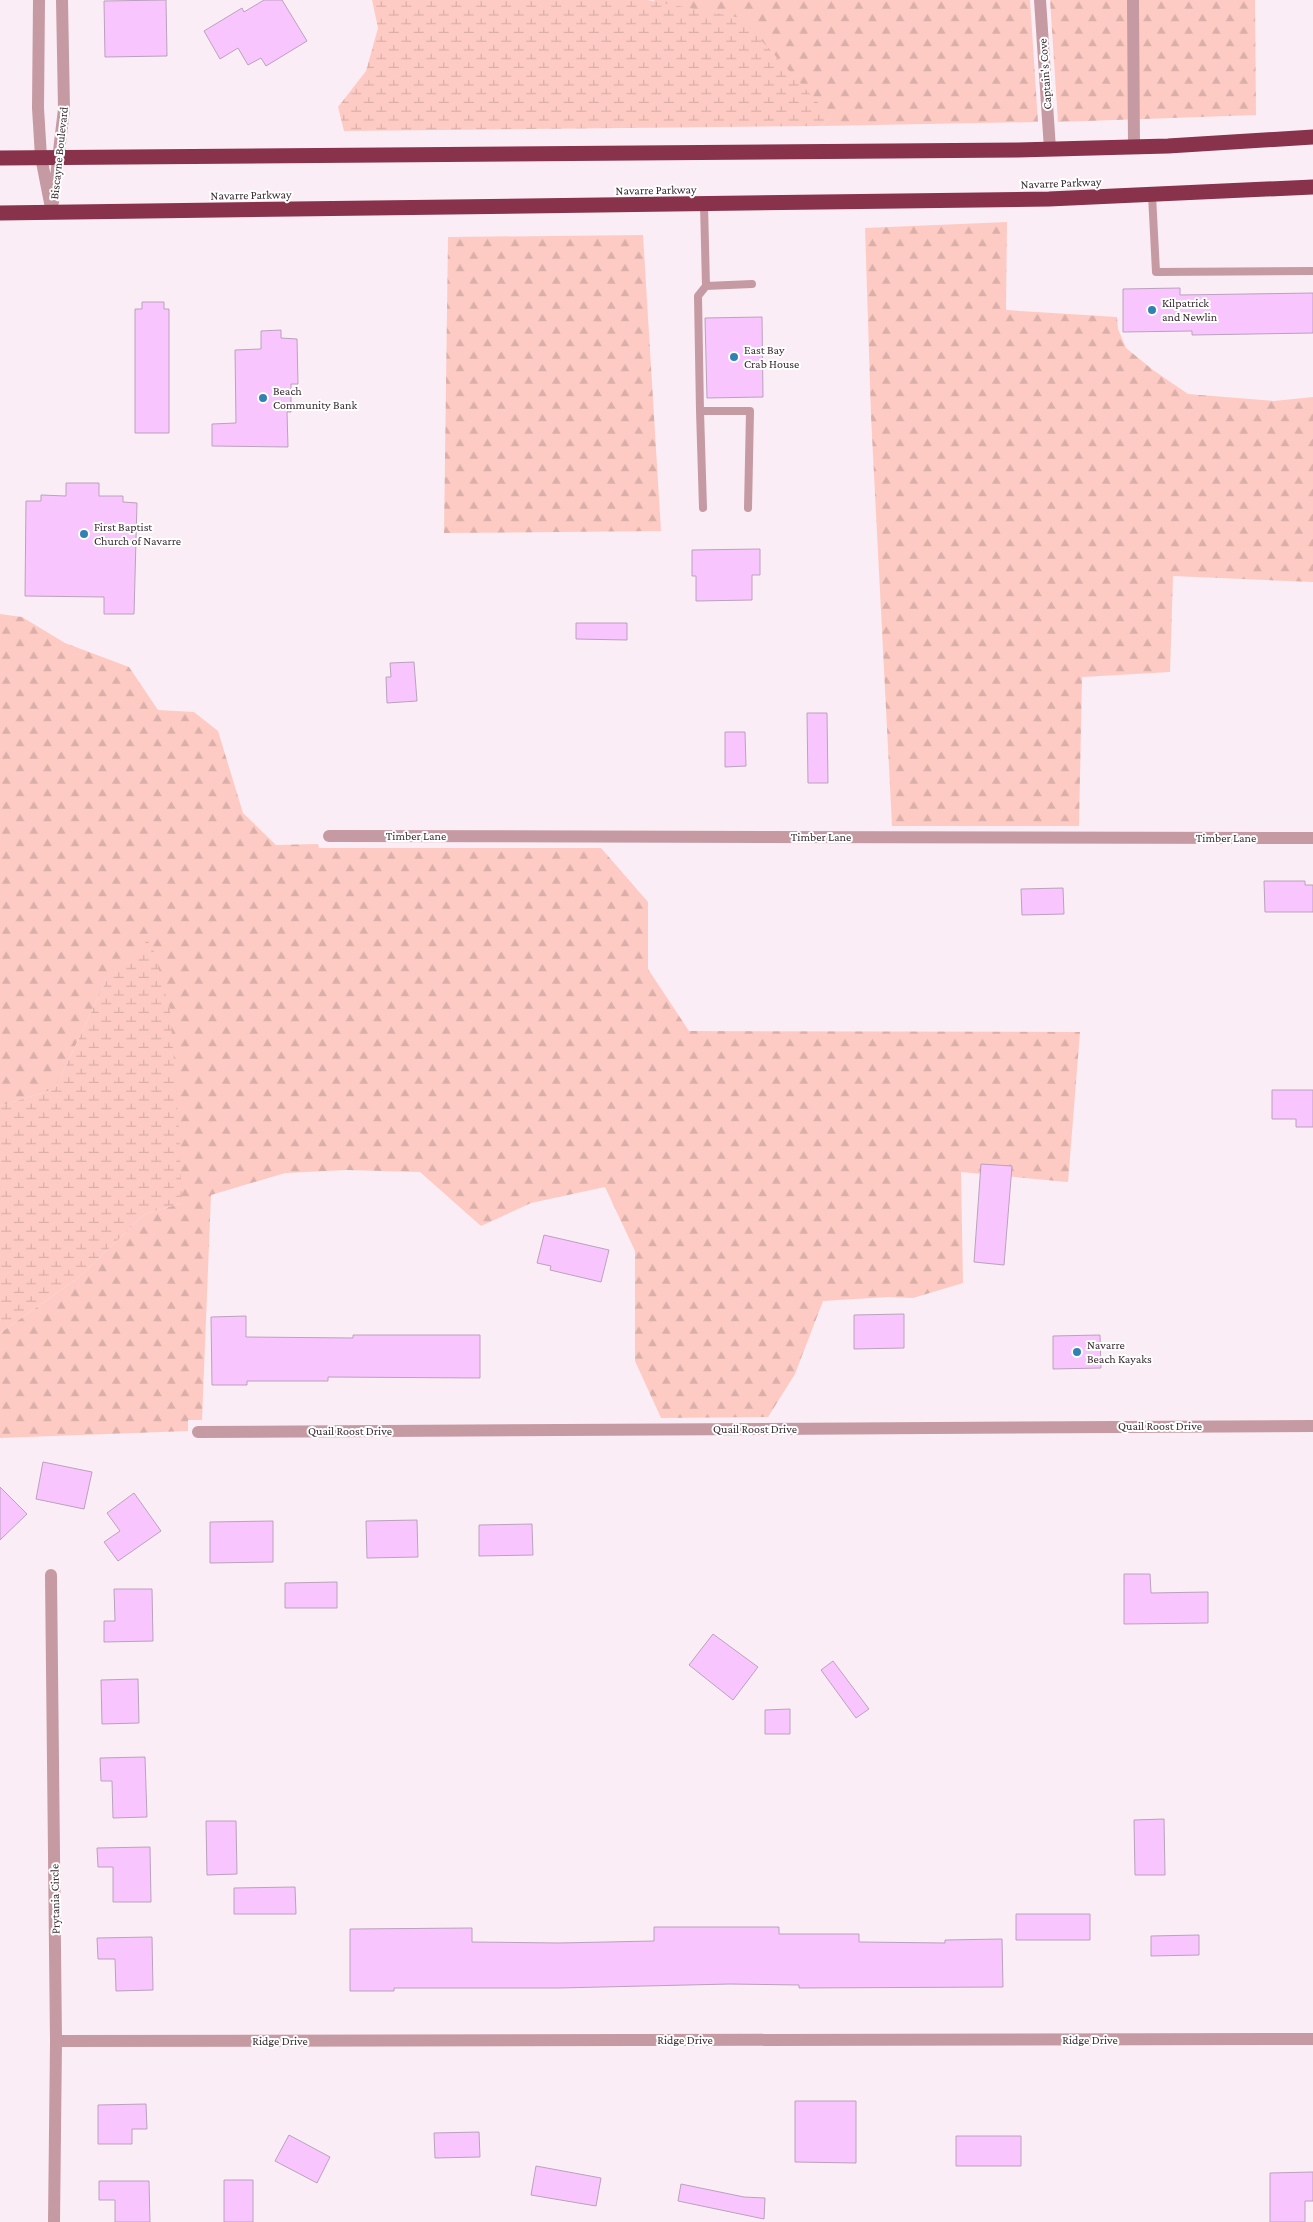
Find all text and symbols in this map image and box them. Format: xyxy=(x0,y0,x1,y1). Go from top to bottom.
street label: Captain's Cove xyxy=(1036,38,1054,110)
street label: Biscayne Boulevard xyxy=(47,105,71,200)
street label: Navarre Parkway xyxy=(1020,175,1102,191)
street label: Navarre Parkway xyxy=(615,182,697,198)
street label: Navarre Parkway xyxy=(210,187,292,203)
place label: Kilpatrick and Newlin xyxy=(1162,296,1218,324)
marker: Kilpatrick and Newlin xyxy=(1146,304,1158,316)
place label: East Bay Crab House xyxy=(744,343,799,371)
marker: East Bay Crab House xyxy=(728,351,740,363)
place label: Beach Community Bank xyxy=(273,384,357,412)
marker: Beach Community Bank xyxy=(257,392,269,404)
place label: First Baptist Church of Navarre xyxy=(94,520,181,548)
marker: First Baptist Church of Navarre xyxy=(78,528,90,540)
street label: Timber Lane xyxy=(386,829,446,843)
street label: Timber Lane xyxy=(791,830,851,844)
street label: Timber Lane xyxy=(1196,831,1256,845)
place label: Navarre Beach Kayaks xyxy=(1087,1338,1152,1366)
marker: Navarre Beach Kayaks xyxy=(1071,1346,1083,1358)
street label: Quail Roost Drive xyxy=(1118,1419,1202,1433)
street label: Quail Roost Drive xyxy=(713,1422,797,1436)
street label: Quail Roost Drive xyxy=(308,1424,392,1438)
street label: Prytania Circle xyxy=(47,1864,63,1934)
street label: Ridge Drive xyxy=(657,2033,713,2047)
street label: Ridge Drive xyxy=(1062,2033,1118,2047)
street label: Ridge Drive xyxy=(252,2034,308,2048)

